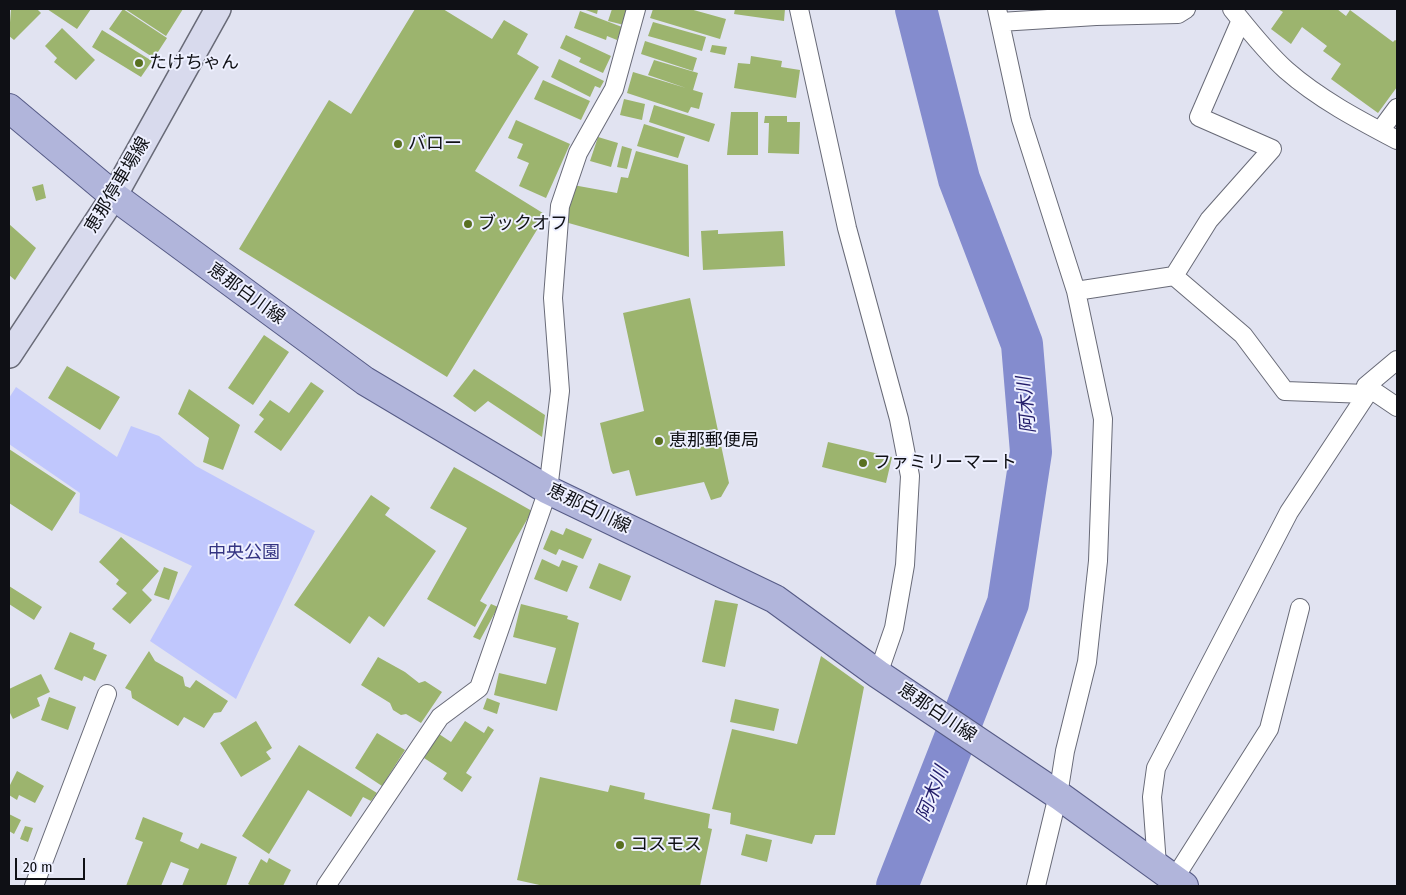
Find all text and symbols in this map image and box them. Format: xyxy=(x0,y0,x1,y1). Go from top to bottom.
place label: たけちゃん xyxy=(149,52,239,74)
marker: たけちゃん xyxy=(133,57,145,69)
street label: 恵那停車場線 xyxy=(81,133,155,237)
place label: バロー xyxy=(408,133,462,155)
marker: バロー xyxy=(392,138,404,150)
place label: ブックオフ xyxy=(478,213,568,235)
marker: ブックオフ xyxy=(462,218,474,230)
street label: 恵那白川線 xyxy=(203,259,289,329)
water label: 阿木川 xyxy=(1013,376,1041,434)
place label: 恵那郵便局 xyxy=(669,430,759,452)
marker: 恵那郵便局 xyxy=(653,435,665,447)
place label: ファミリーマート xyxy=(873,452,1017,474)
marker: ファミリーマート xyxy=(857,457,869,469)
street label: 恵那白川線 xyxy=(544,480,634,538)
park label: 中央公園 xyxy=(208,542,280,564)
street label: 恵那白川線 xyxy=(894,679,980,747)
water label: 阿木川 xyxy=(912,763,954,825)
place label: コスモス xyxy=(630,834,702,856)
marker: コスモス xyxy=(614,839,626,851)
scale bar xyxy=(18,848,88,880)
text: 20 m xyxy=(23,858,53,876)

